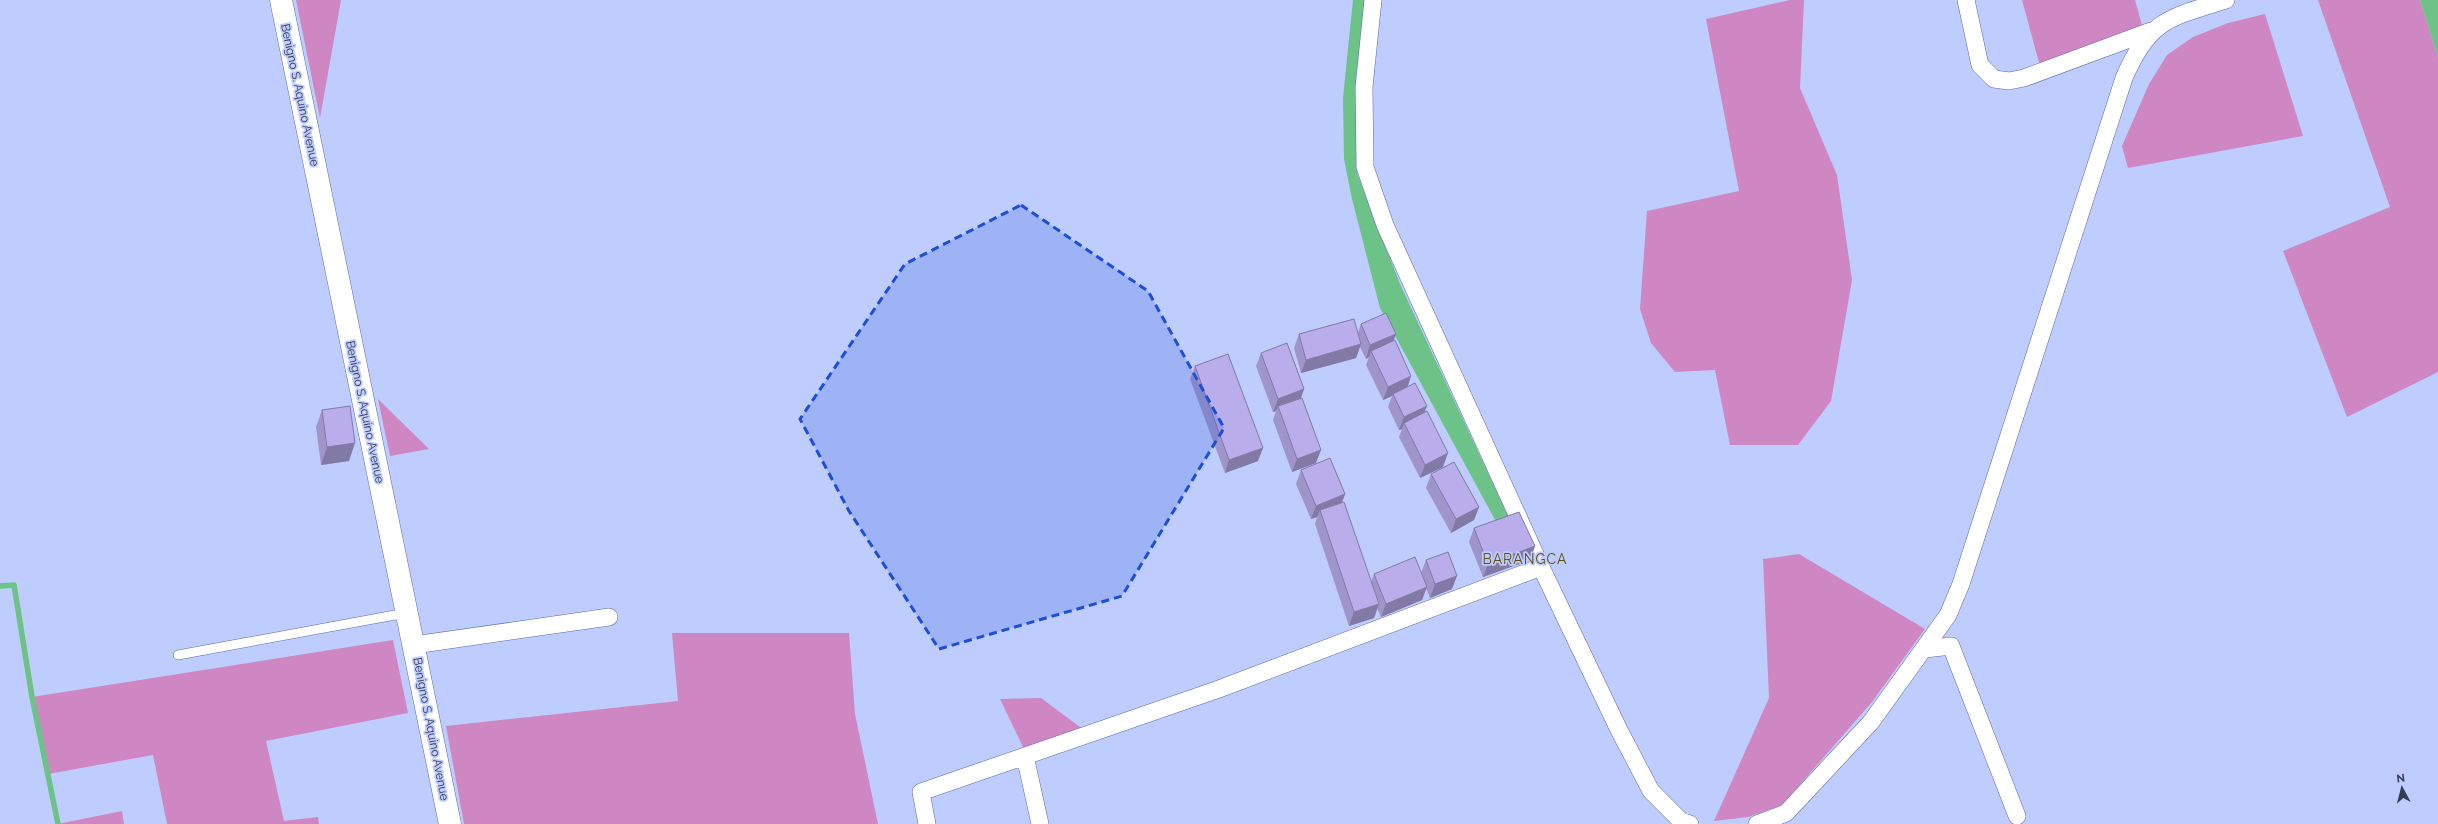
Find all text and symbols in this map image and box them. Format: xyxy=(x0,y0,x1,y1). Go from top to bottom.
street label: Benigno S. Aquino Avenue xyxy=(278,22,322,168)
street label: Benigno S. Aquino Avenue xyxy=(343,339,387,485)
district label: BARANGCA xyxy=(1483,551,1567,567)
street label: Benigno S. Aquino Avenue xyxy=(410,656,452,802)
north arrow xyxy=(2382,768,2422,808)
text: N xyxy=(2396,772,2406,786)

